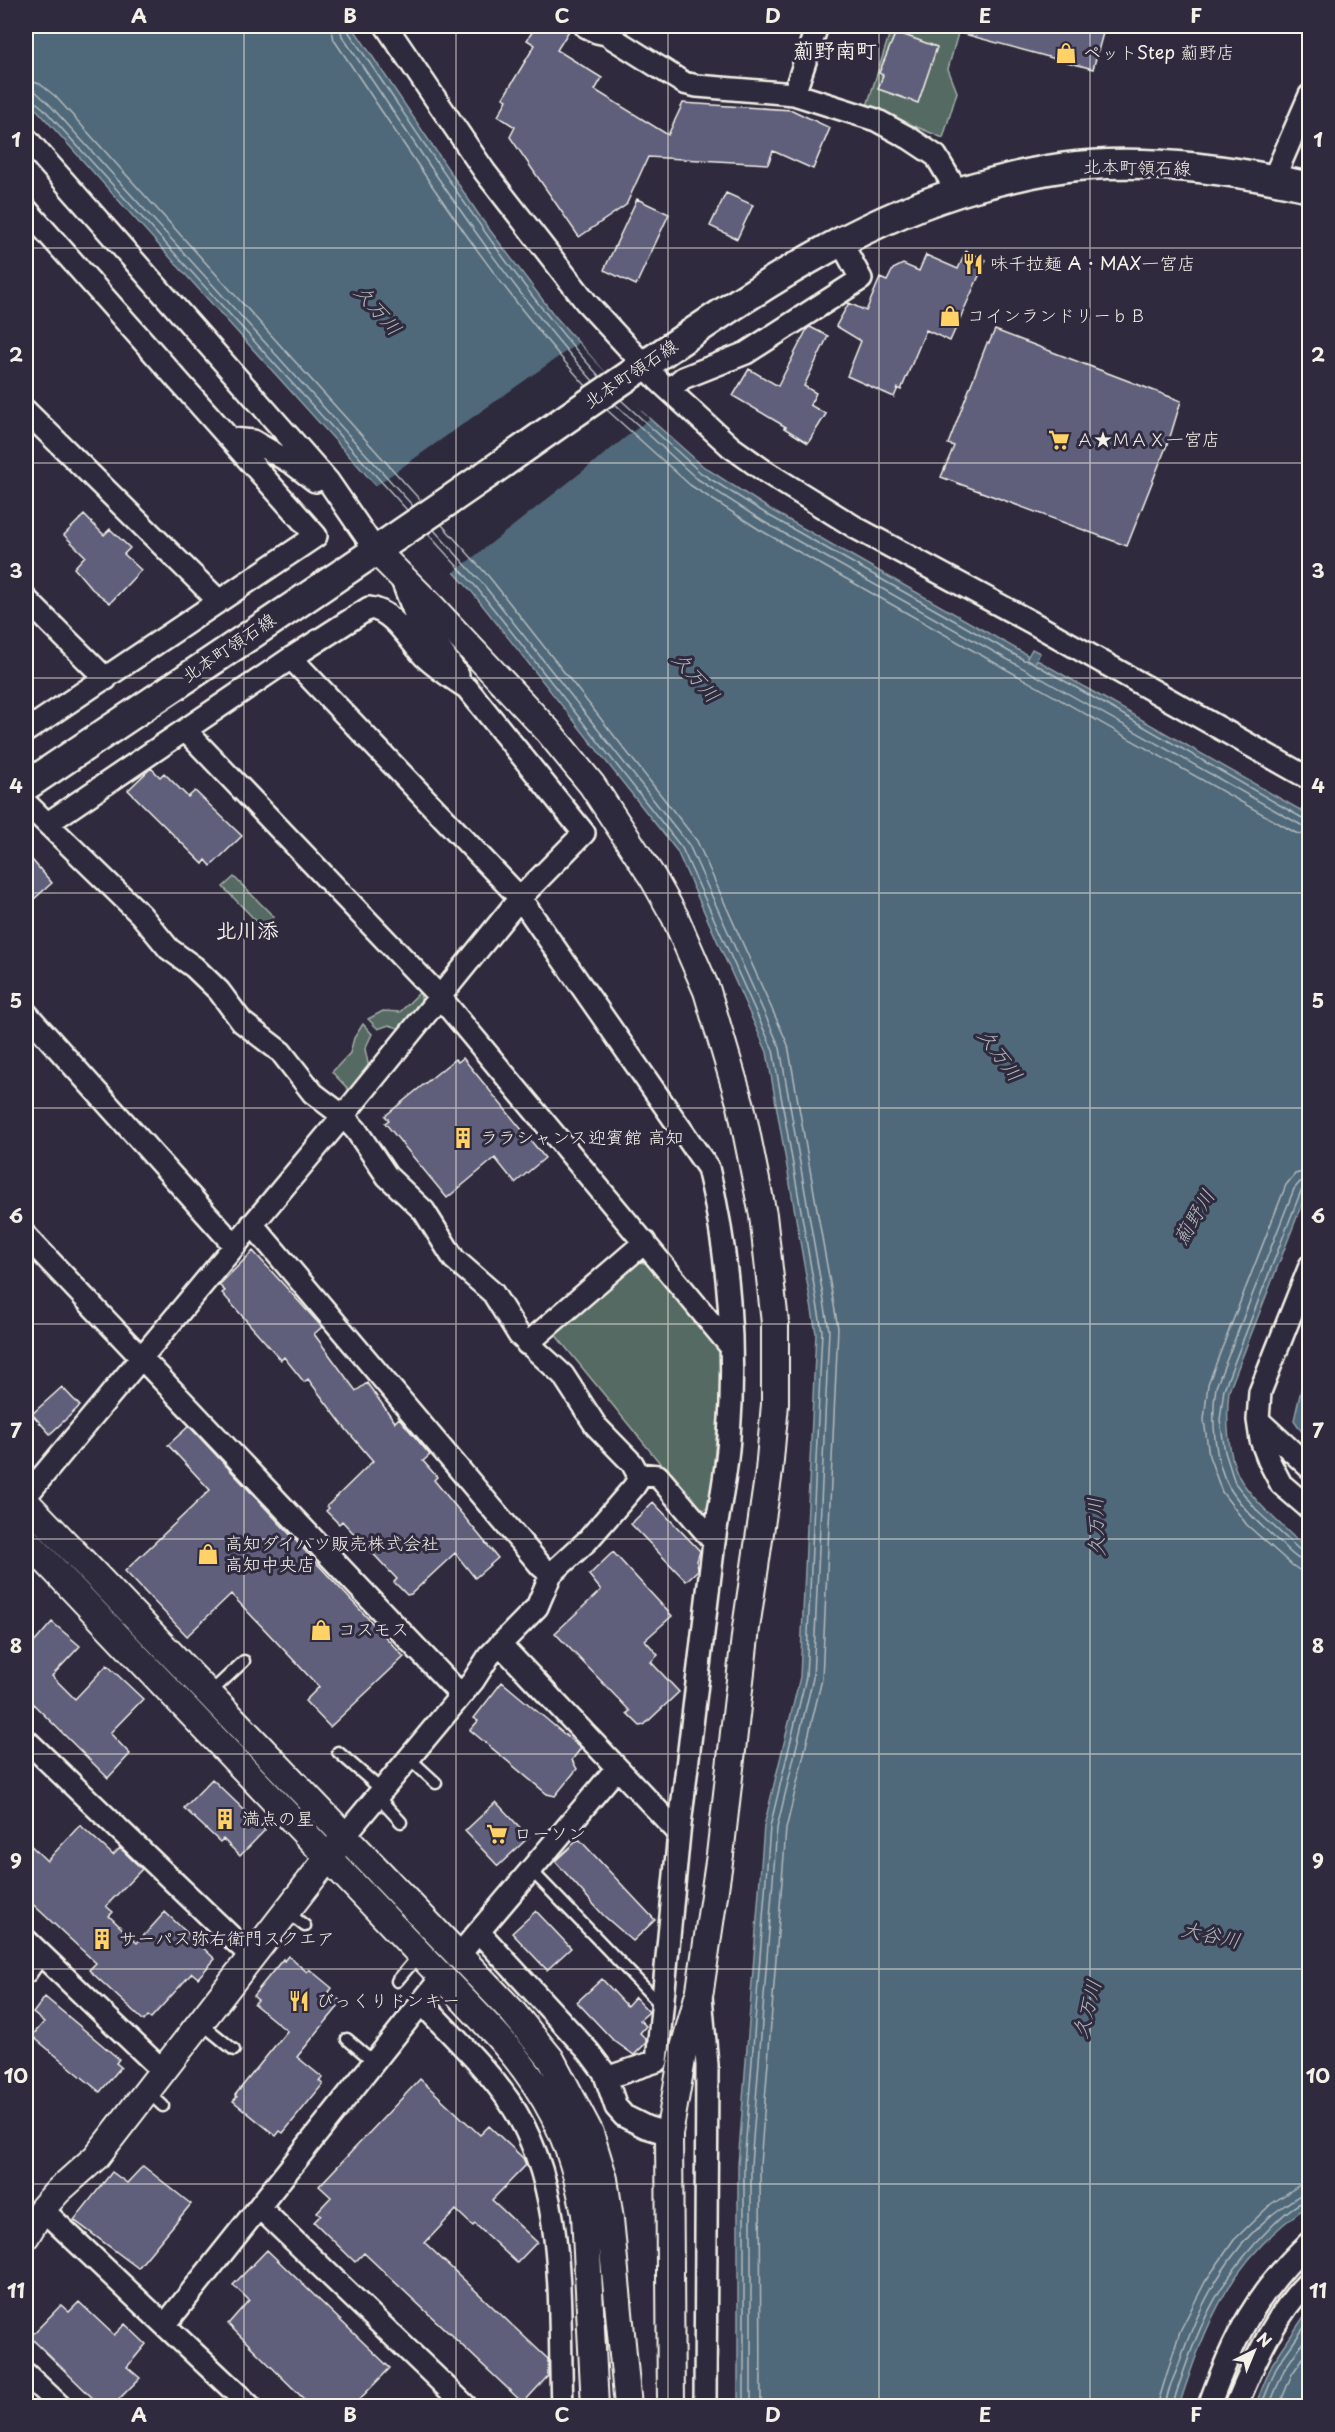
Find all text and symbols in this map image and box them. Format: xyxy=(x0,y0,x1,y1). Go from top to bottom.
text: A xyxy=(131,0,147,30)
text: B xyxy=(343,0,357,30)
text: C xyxy=(554,0,570,30)
text: D xyxy=(765,0,781,30)
text: E xyxy=(979,0,991,30)
text: F xyxy=(1190,0,1202,30)
district label: 薊野南町 xyxy=(793,33,877,65)
place label: ペットStep 薊野店 xyxy=(1083,38,1235,65)
shop icon: ペットStep 薊野店 xyxy=(1054,41,1078,65)
text: 1 xyxy=(11,124,21,154)
text: 1 xyxy=(1313,124,1323,154)
street label: 北本町領石線 xyxy=(1083,152,1191,181)
place label: 味千拉麺 A・MAX一宮店 xyxy=(990,249,1196,276)
restaurant icon: 味千拉麺 A・MAX一宮店 xyxy=(961,252,985,276)
water label: 久万川 xyxy=(348,277,410,342)
place label: コインランドリーｂＢ xyxy=(967,301,1147,328)
shop icon: コインランドリーｂＢ xyxy=(938,304,962,328)
street label: 北本町領石線 xyxy=(578,331,682,414)
text: 2 xyxy=(9,339,23,369)
text: 2 xyxy=(1311,339,1325,369)
place label: Ａ★ＭＡＸ一宮店 xyxy=(1076,425,1220,452)
supermarket icon: Ａ★ＭＡＸ一宮店 xyxy=(1047,428,1071,452)
text: 3 xyxy=(9,555,23,585)
text: 3 xyxy=(1311,555,1325,585)
street label: 北本町領石線 xyxy=(176,605,280,688)
water label: 久万川 xyxy=(666,644,728,709)
text: 4 xyxy=(9,770,23,800)
text: 4 xyxy=(1311,770,1325,800)
district label: 北川添 xyxy=(216,913,279,945)
text: 5 xyxy=(10,985,22,1015)
text: 5 xyxy=(1312,985,1324,1015)
water label: 久万川 xyxy=(971,1021,1031,1087)
place label: ララシャンス迎賓館 高知 xyxy=(480,1123,684,1150)
building icon: ララシャンス迎賓館 高知 xyxy=(451,1126,475,1150)
water label: 薊野川 xyxy=(1165,1183,1221,1250)
text: 6 xyxy=(9,1200,23,1230)
text: 6 xyxy=(1311,1200,1325,1230)
text: 7 xyxy=(10,1415,22,1445)
text: 7 xyxy=(1312,1415,1324,1445)
water label: 久万川 xyxy=(1079,1497,1111,1558)
place label: 高知ダイハツ販売株式会社 高知中央店 xyxy=(225,1529,439,1577)
shop icon: 高知ダイハツ販売株式会社 高知中央店 xyxy=(196,1542,220,1566)
place label: コスモス xyxy=(338,1615,409,1642)
shop icon: コスモス xyxy=(309,1618,333,1642)
text: 8 xyxy=(10,1630,22,1660)
text: 8 xyxy=(1312,1630,1324,1660)
place label: 満点の星 xyxy=(242,1804,314,1831)
building icon: 満点の星 xyxy=(213,1807,237,1831)
place label: ローソン xyxy=(514,1819,586,1846)
supermarket icon: ローソン xyxy=(485,1822,509,1846)
text: 9 xyxy=(10,1845,22,1875)
text: 9 xyxy=(1312,1845,1324,1875)
water label: 大谷川 xyxy=(1179,1913,1244,1955)
place label: サーパス弥右衛門スクエア xyxy=(119,1924,335,1951)
building icon: サーパス弥右衛門スクエア xyxy=(90,1927,114,1951)
water label: 久万川 xyxy=(1064,1976,1108,2042)
place label: びっくりドンキー xyxy=(316,1986,460,2013)
restaurant icon: びっくりドンキー xyxy=(287,1989,311,2013)
text: 10 xyxy=(4,2060,28,2090)
text: 10 xyxy=(1306,2060,1330,2090)
text: 11 xyxy=(7,2275,25,2305)
text: 11 xyxy=(1309,2275,1327,2305)
north arrow xyxy=(1224,2321,1284,2381)
text: N xyxy=(1252,2326,1278,2352)
text: A xyxy=(131,2399,147,2429)
text: B xyxy=(343,2399,357,2429)
text: C xyxy=(554,2399,570,2429)
text: D xyxy=(765,2399,781,2429)
text: E xyxy=(979,2399,991,2429)
text: F xyxy=(1190,2399,1202,2429)

